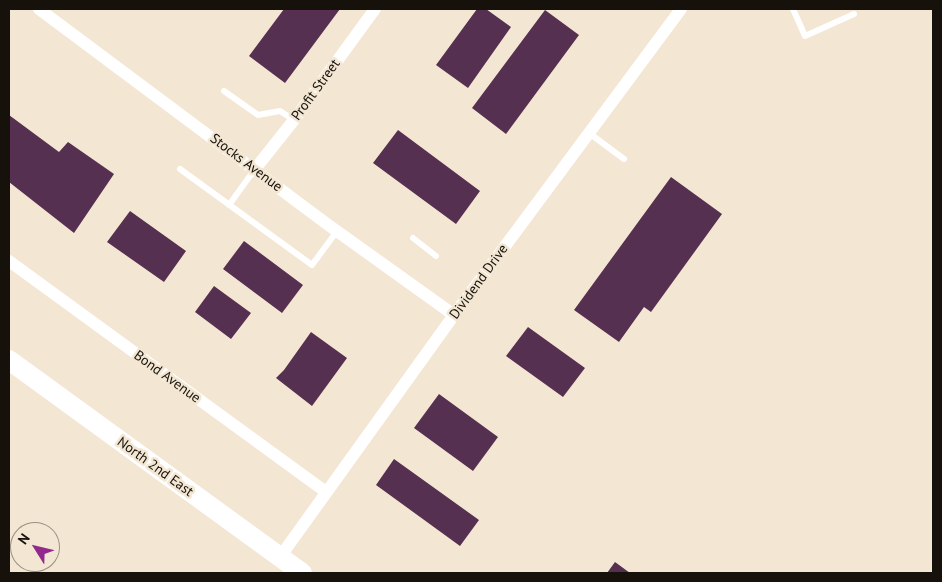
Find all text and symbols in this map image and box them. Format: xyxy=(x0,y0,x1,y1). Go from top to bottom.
street label: Profit Street xyxy=(288,56,344,124)
street label: Stocks Avenue xyxy=(207,130,285,196)
street label: Dividend Drive xyxy=(446,241,512,323)
street label: Bond Avenue xyxy=(130,347,204,407)
street label: North 2nd East xyxy=(114,434,196,500)
north arrow xyxy=(10,522,60,572)
text: N xyxy=(14,530,34,548)

